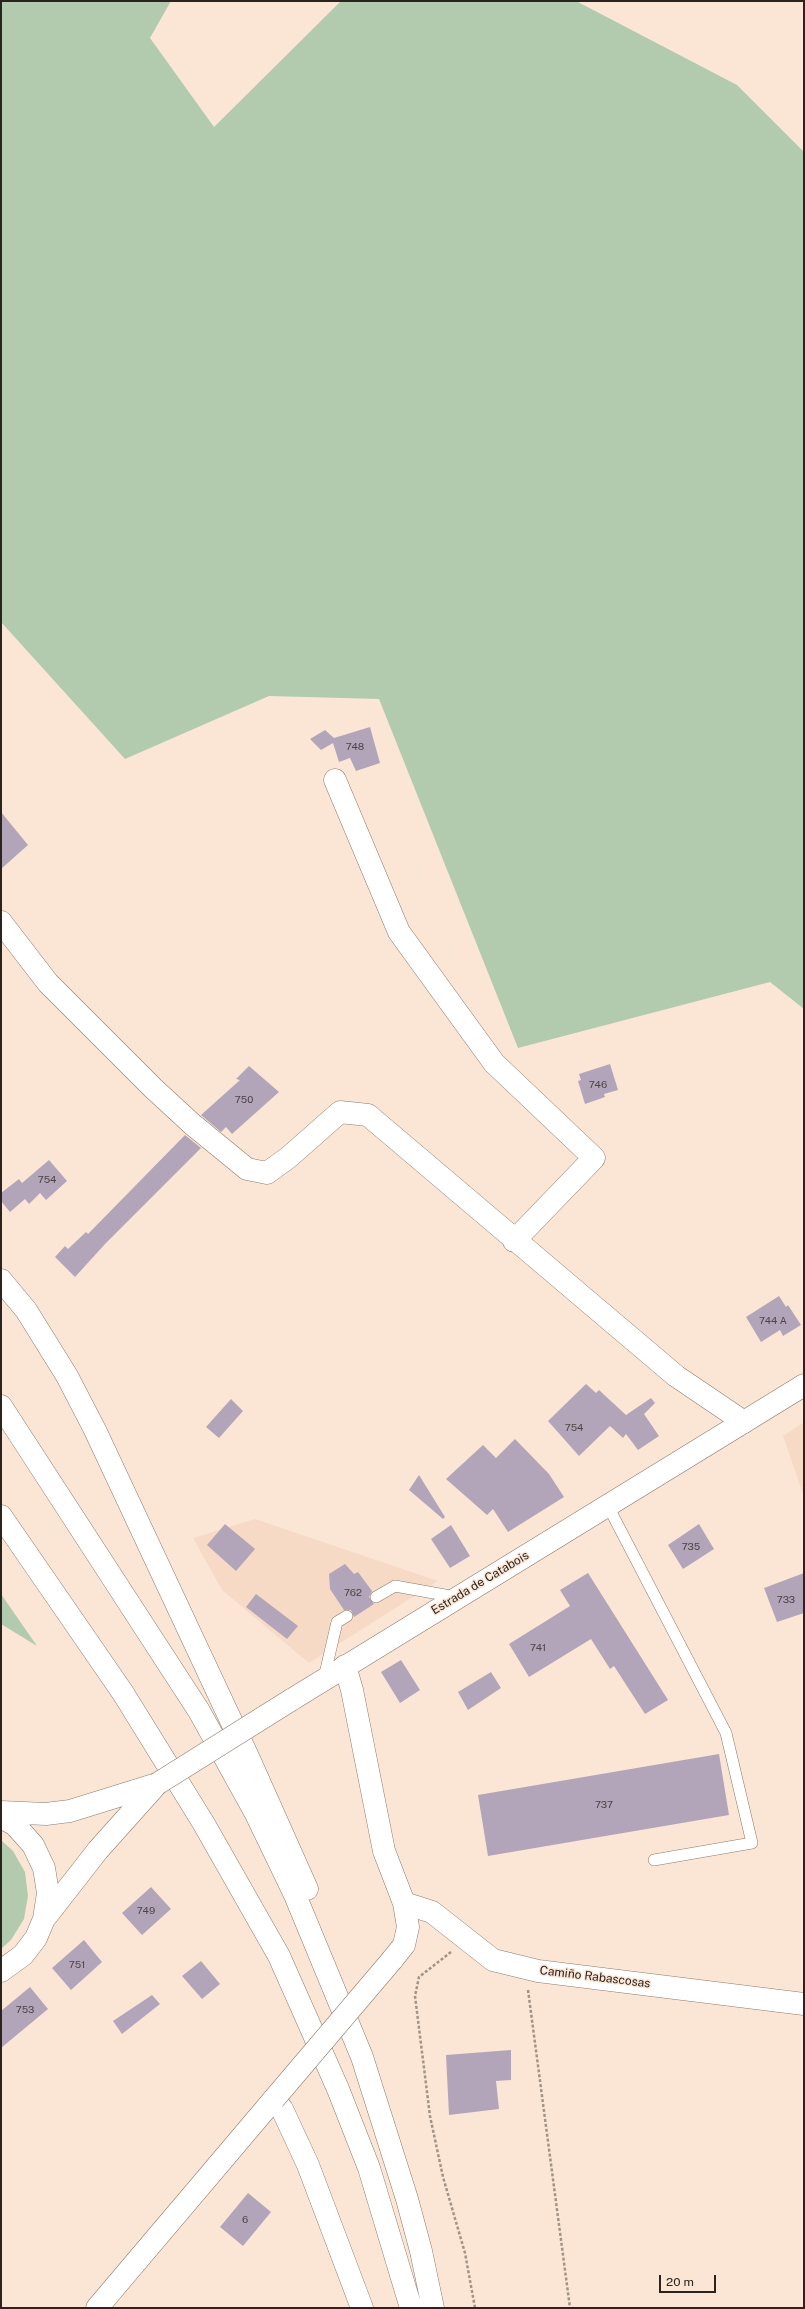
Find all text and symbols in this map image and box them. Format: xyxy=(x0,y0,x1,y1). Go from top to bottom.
house number: 748 xyxy=(346,741,364,753)
house number: 746 xyxy=(589,1079,607,1091)
house number: 750 xyxy=(235,1094,253,1106)
house number: 754 xyxy=(38,1174,56,1186)
house number: 744 A xyxy=(759,1315,787,1327)
house number: 754 xyxy=(565,1422,583,1434)
house number: 735 xyxy=(682,1541,700,1553)
street label: Estrada de Catabois xyxy=(429,1548,531,1618)
house number: 762 xyxy=(344,1587,362,1599)
house number: 733 xyxy=(777,1594,795,1606)
house number: 741 xyxy=(530,1642,546,1654)
house number: 737 xyxy=(595,1799,613,1811)
house number: 749 xyxy=(137,1905,155,1917)
house number: 751 xyxy=(69,1959,85,1971)
street label: Camiño Rabascosas xyxy=(539,1963,651,1991)
house number: 753 xyxy=(16,2004,34,2016)
house number: 6 xyxy=(242,2214,248,2226)
scale bar xyxy=(661,2267,718,2293)
text: 20 m xyxy=(666,2275,694,2289)

